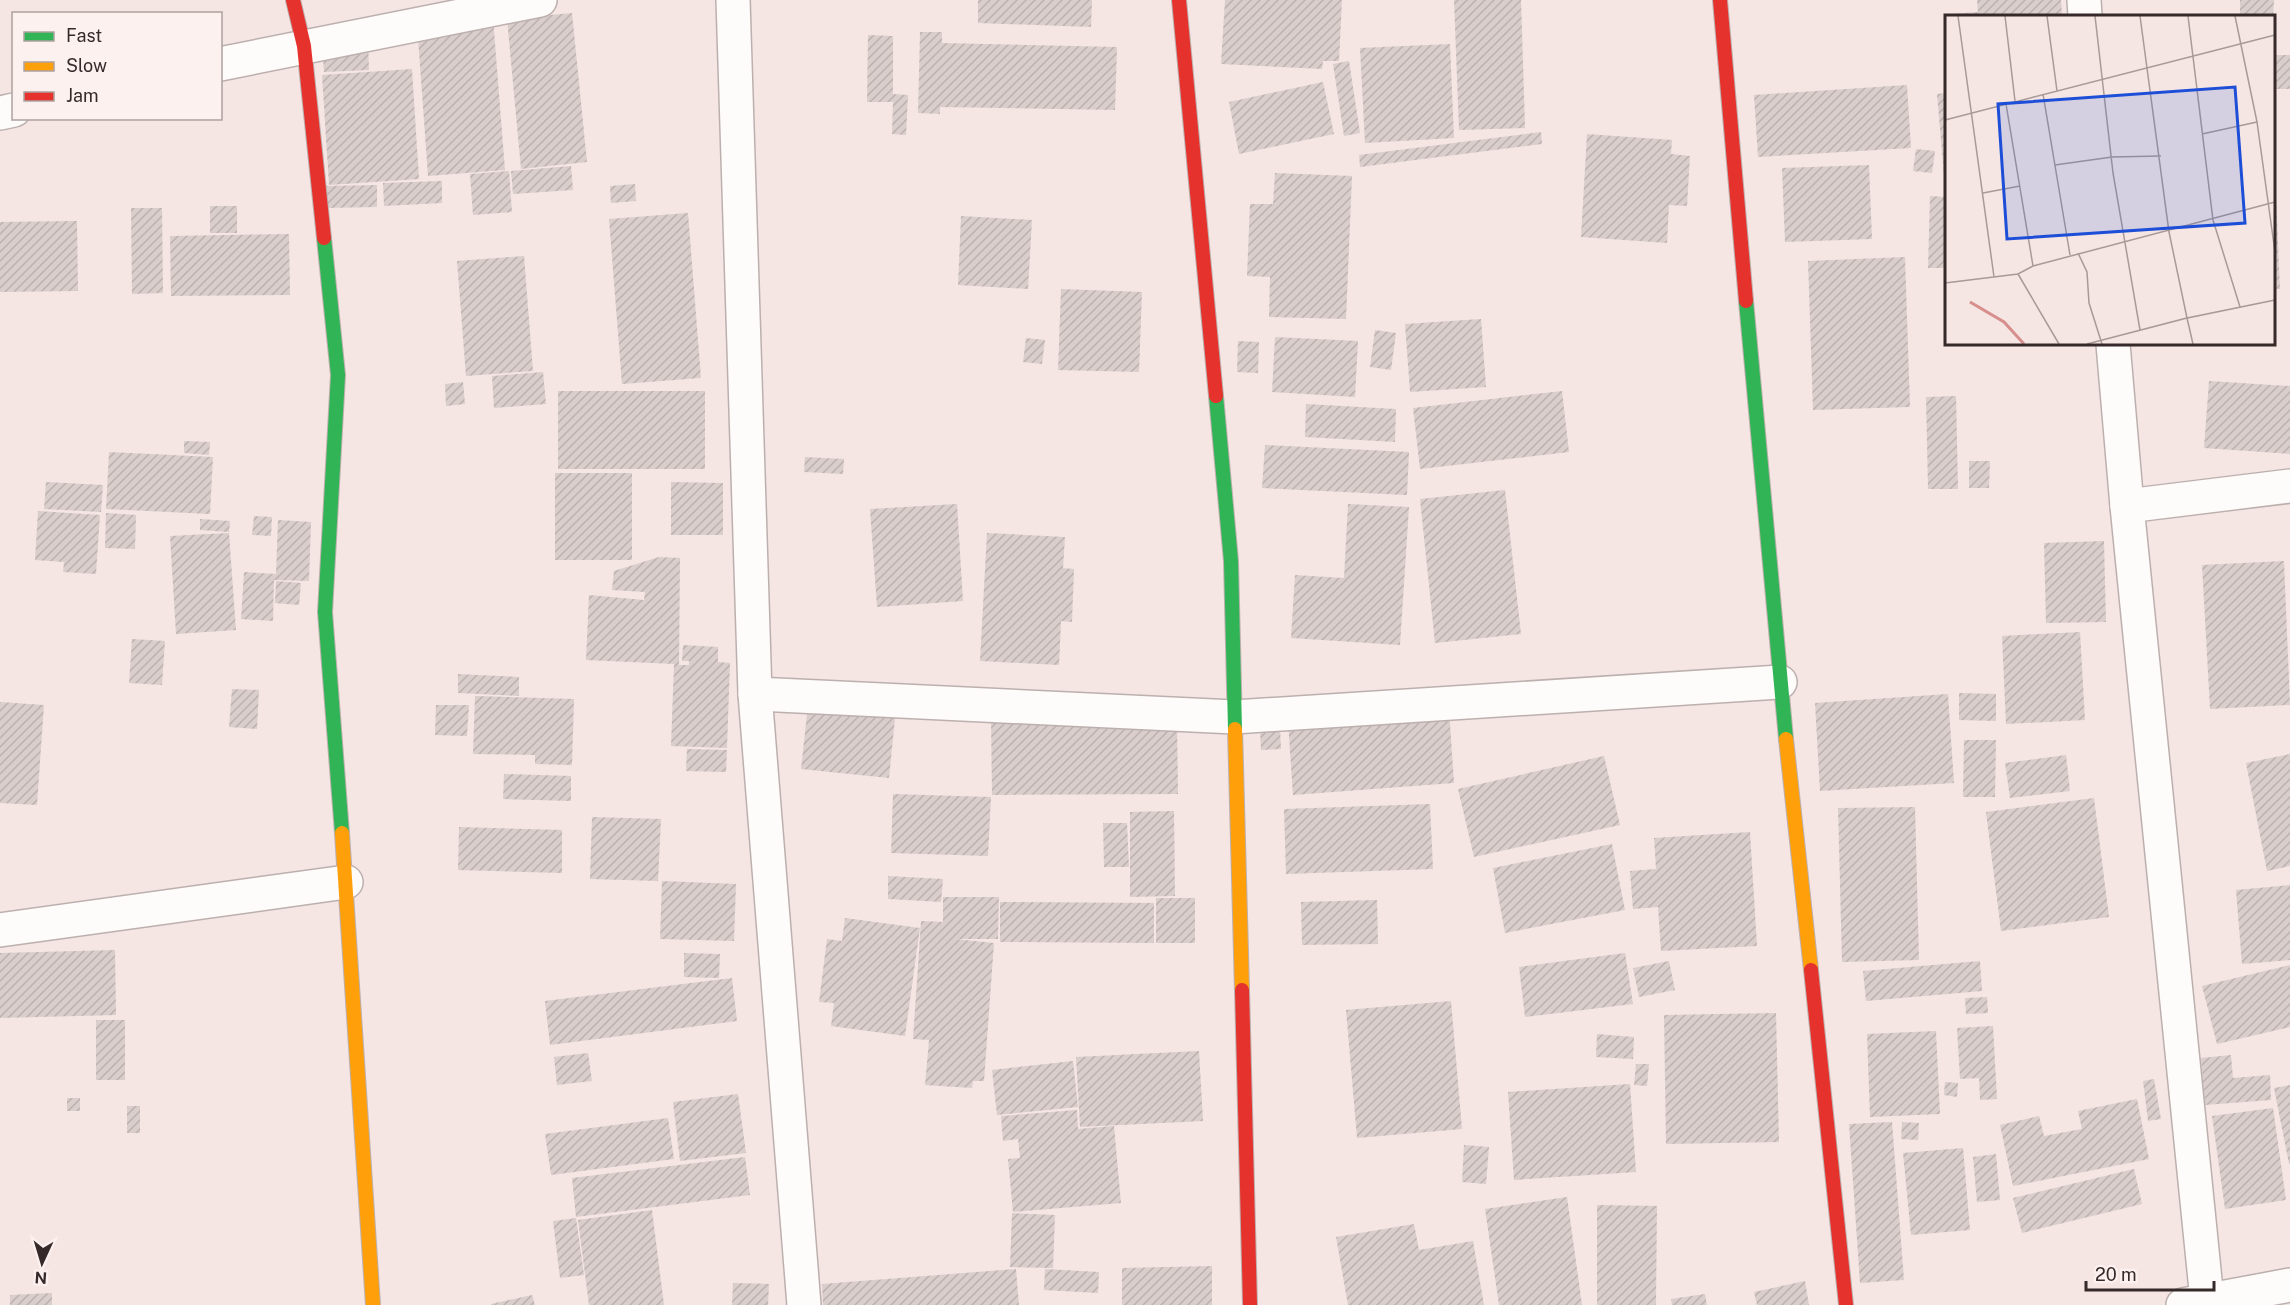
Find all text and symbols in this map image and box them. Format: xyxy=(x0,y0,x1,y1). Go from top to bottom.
legend xyxy=(12,12,222,120)
inset map xyxy=(1945,15,2275,345)
text: Fast xyxy=(66,25,102,46)
text: Slow xyxy=(66,55,107,76)
text: Jam xyxy=(66,85,99,106)
north arrow xyxy=(12,1233,72,1293)
scale bar xyxy=(2086,1254,2214,1292)
text: 20 m xyxy=(2095,1264,2137,1285)
text: N xyxy=(34,1268,48,1287)

